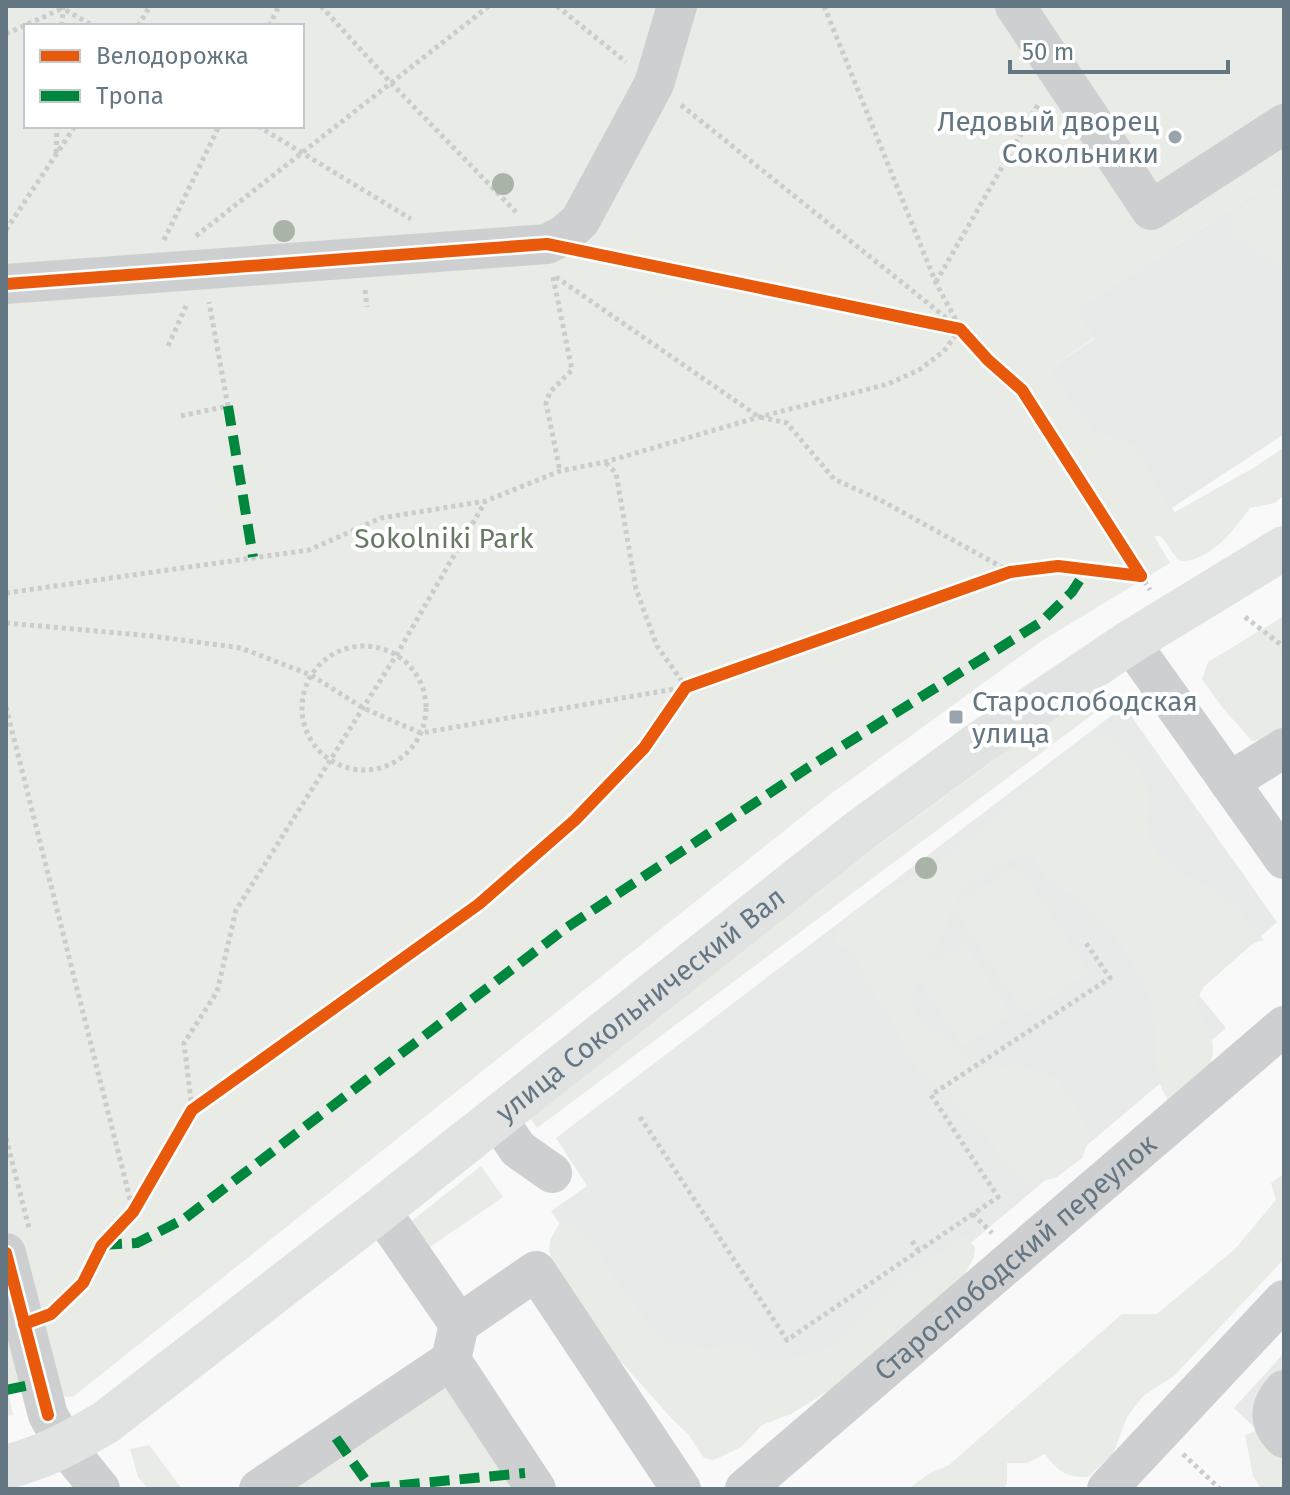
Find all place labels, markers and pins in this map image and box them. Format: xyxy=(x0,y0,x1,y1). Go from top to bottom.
place label: Ледовый дворец Сокольники xyxy=(937,105,1159,170)
marker: Ледовый дворец Сокольники xyxy=(1166,128,1184,146)
place label: Старослободская улица xyxy=(972,685,1198,750)
marker: Старослободская улица xyxy=(947,708,965,726)

